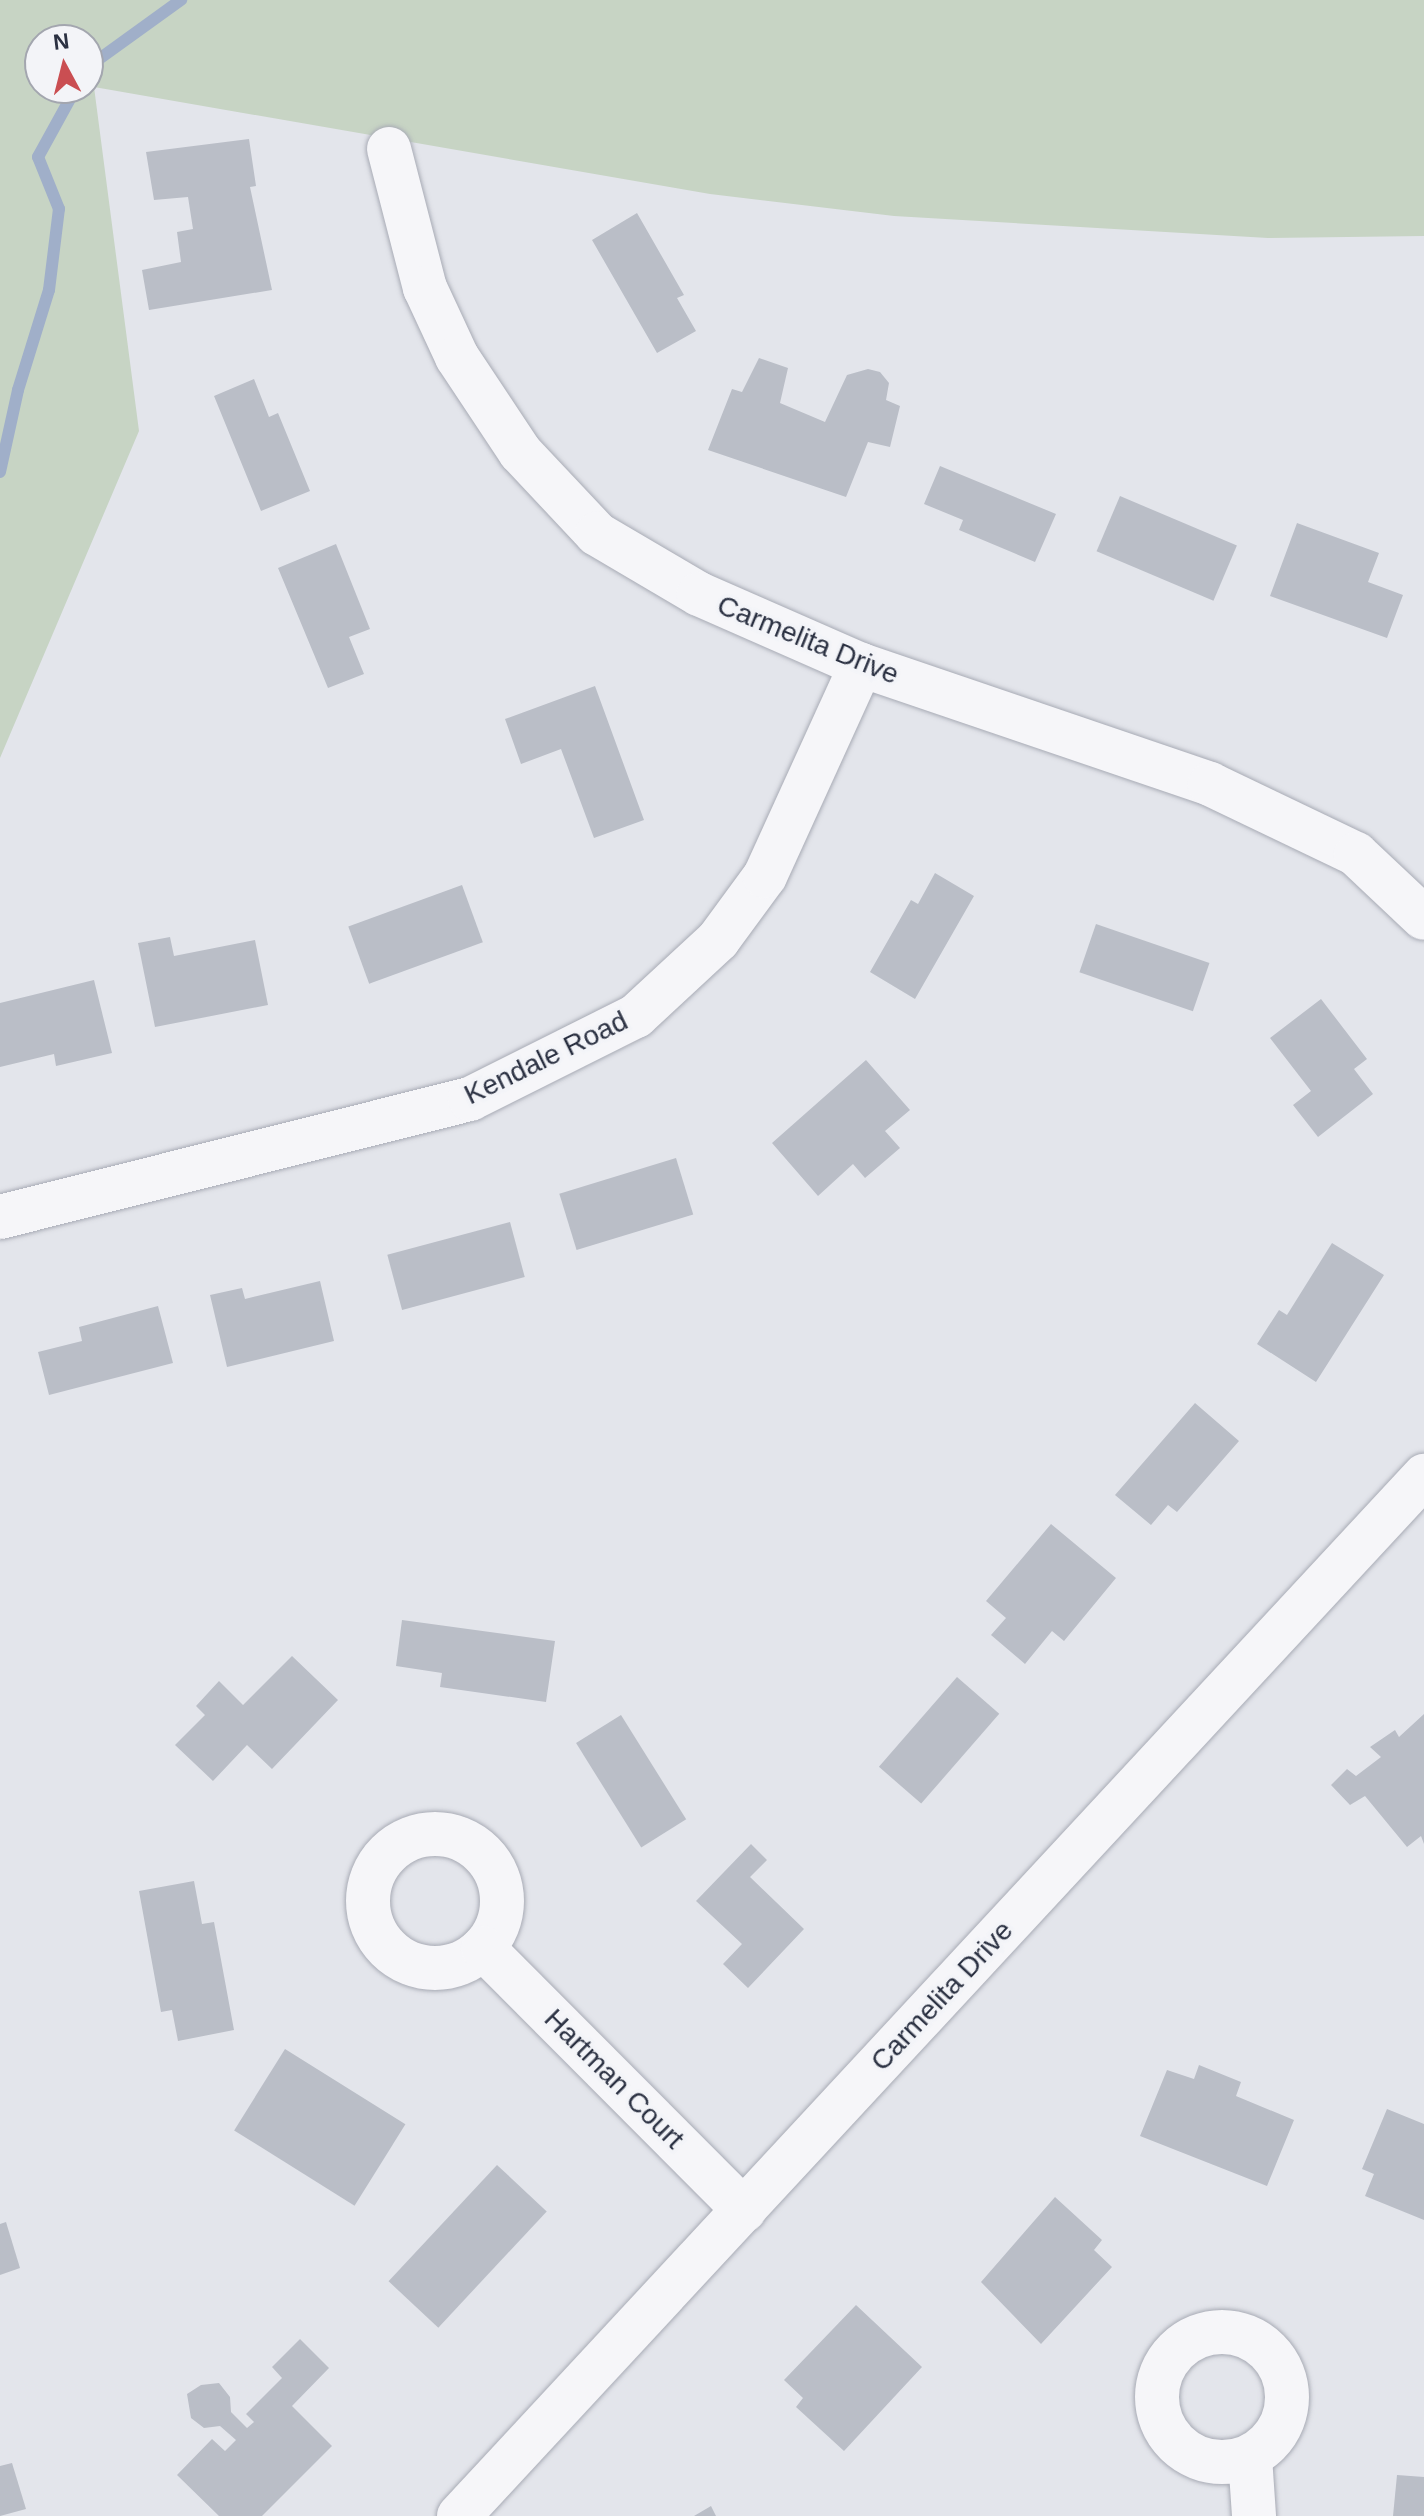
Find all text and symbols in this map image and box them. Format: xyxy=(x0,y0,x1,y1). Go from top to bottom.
north arrow xyxy=(24,24,104,104)
text: N xyxy=(52,28,71,55)
street label: Carmelita Drive xyxy=(712,588,904,692)
street label: Kendale Road xyxy=(459,1004,633,1112)
street label: Carmelita Drive xyxy=(864,1914,1020,2078)
street label: Hartman Court xyxy=(537,2002,691,2156)

